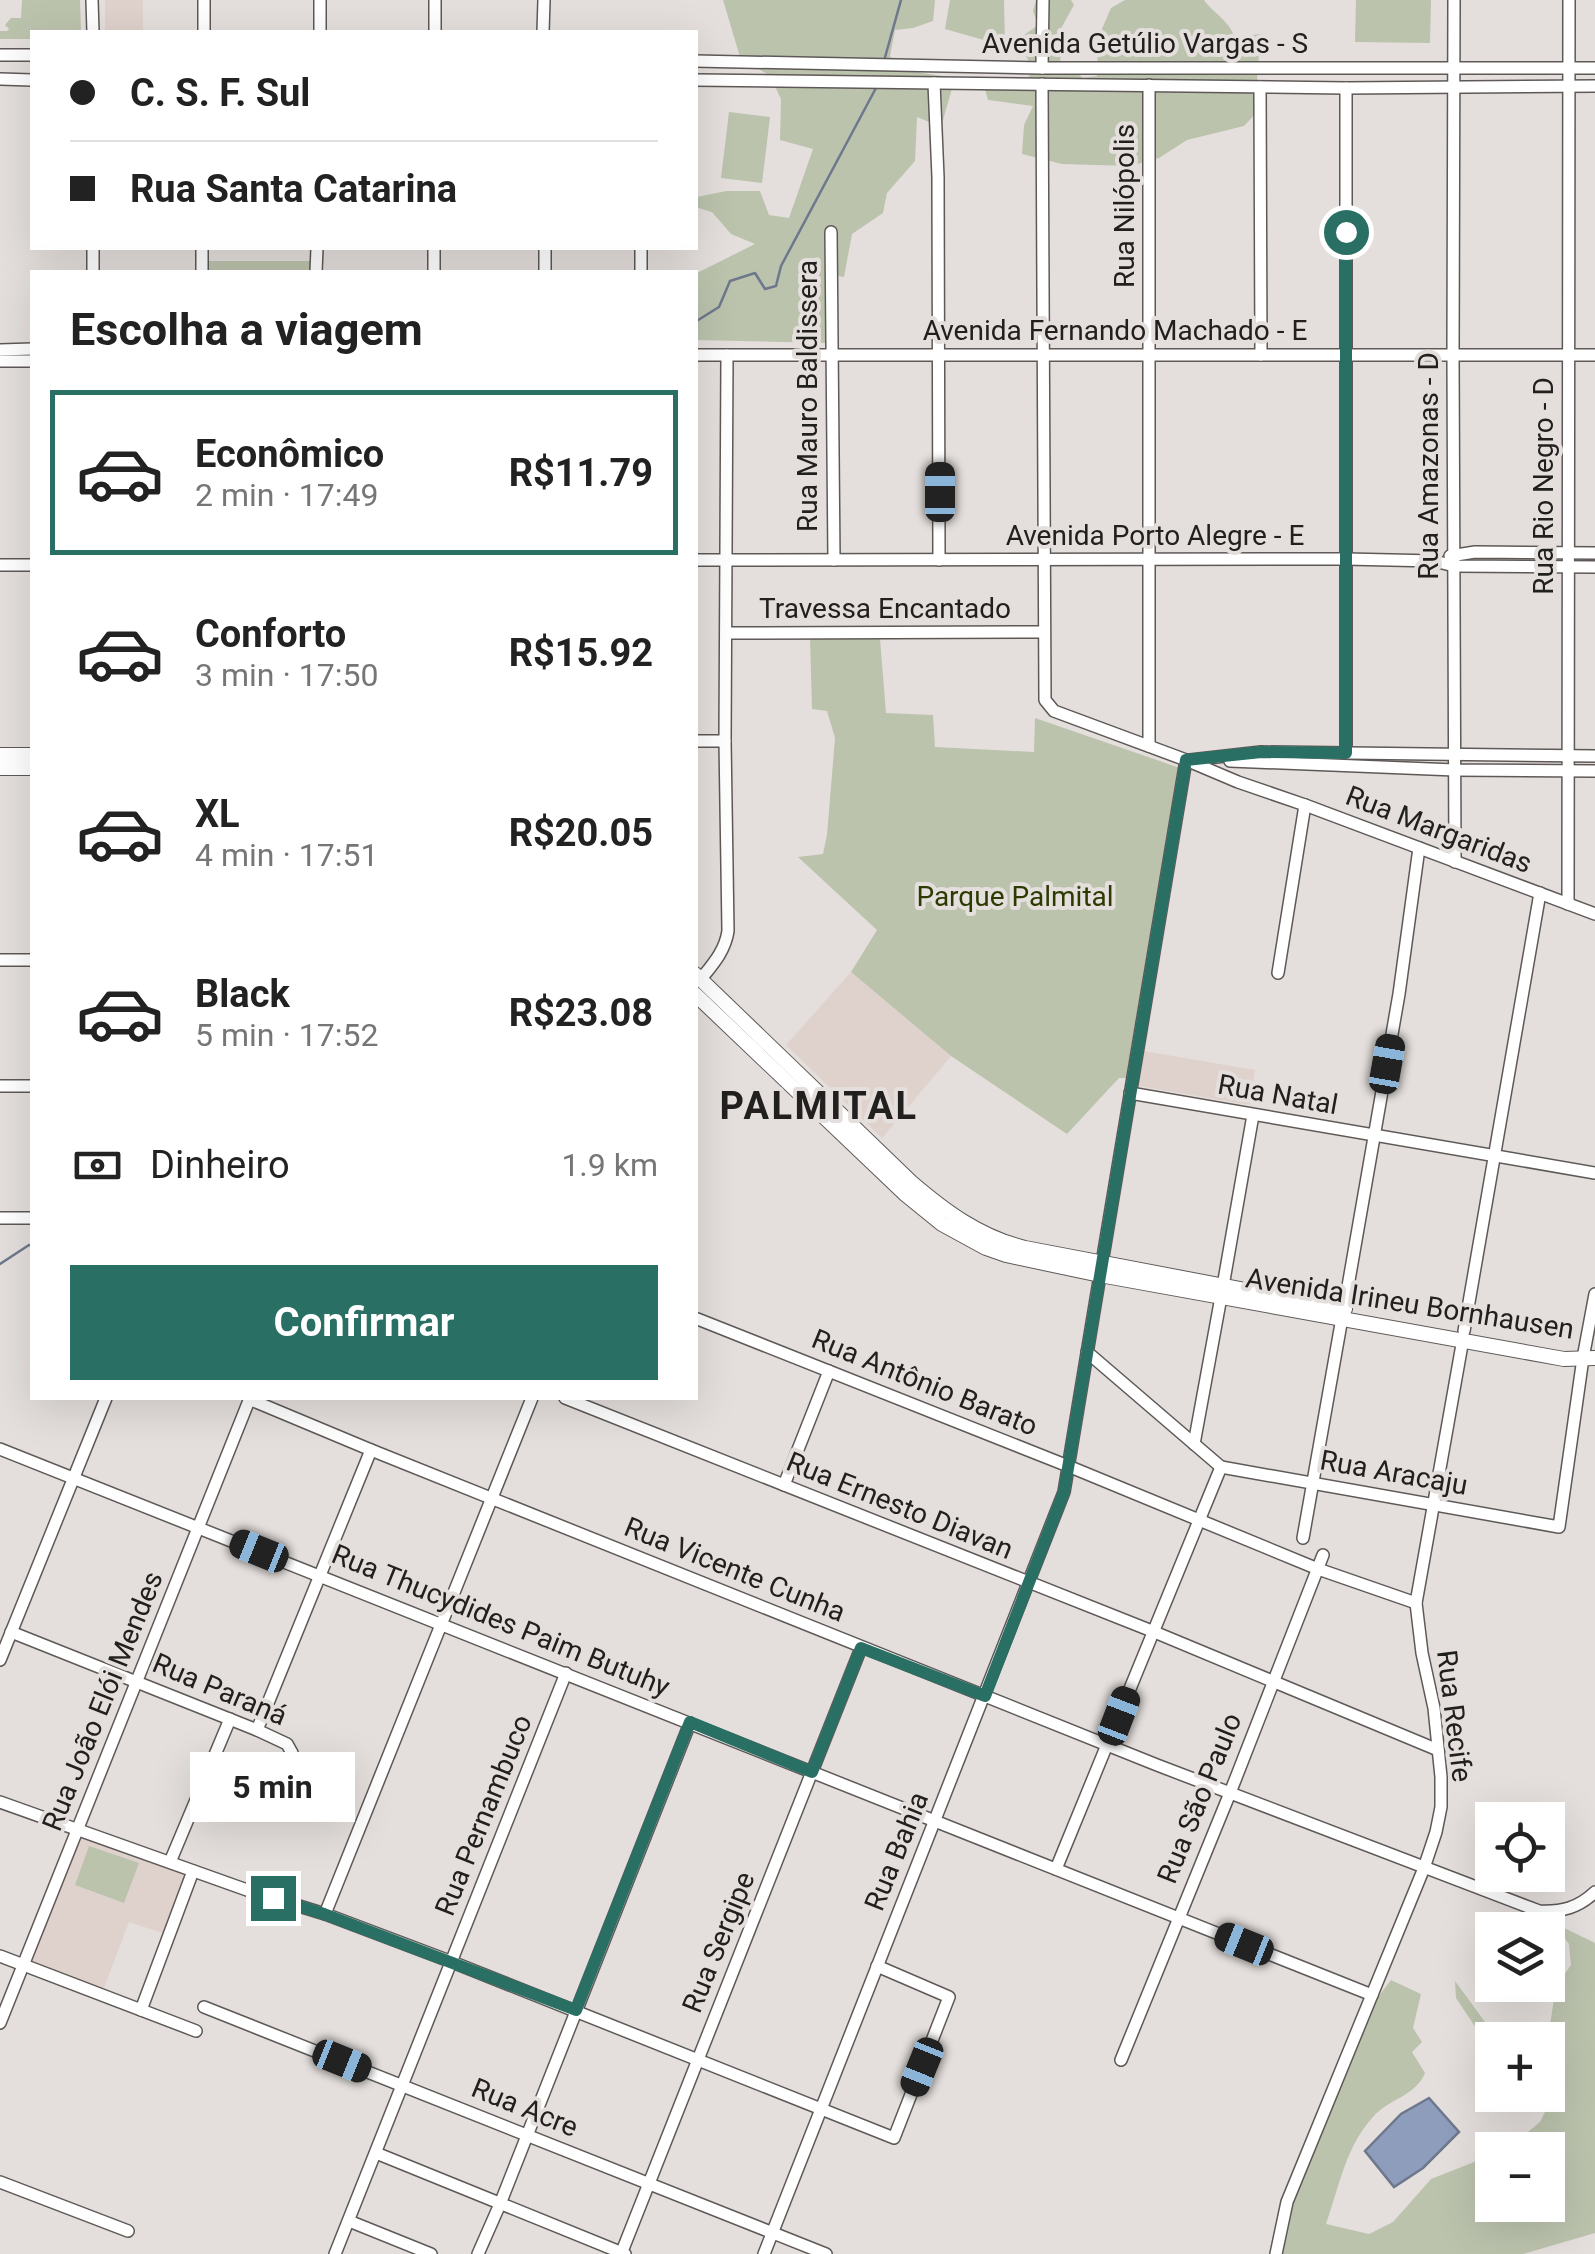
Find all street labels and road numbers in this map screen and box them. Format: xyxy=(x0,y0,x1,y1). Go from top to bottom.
street label: Avenida Getúlio Vargas - S xyxy=(982,27,1308,60)
street label: Rua Nilópolis xyxy=(1108,124,1141,288)
street label: Rua Mauro Baldissera xyxy=(791,260,824,532)
street label: Avenida Fernando Machado - E xyxy=(923,314,1307,347)
street label: Rua Amazonas - D xyxy=(1412,352,1445,580)
street label: Rua Rio Negro - D xyxy=(1527,377,1560,595)
street label: Avenida Porto Alegre - E xyxy=(1006,519,1304,552)
street label: Travessa Encantado xyxy=(759,592,1011,625)
street label: Rua Margaridas xyxy=(1341,779,1536,880)
street label: Rua Natal xyxy=(1215,1068,1340,1121)
street label: Avenida Irineu Bornhausen xyxy=(1243,1261,1576,1346)
street label: Rua Antônio Barato xyxy=(807,1322,1042,1443)
street label: Rua Aracaju xyxy=(1318,1443,1470,1502)
street label: Rua Ernesto Diavan xyxy=(782,1445,1018,1566)
street label: Rua Vicente Cunha xyxy=(620,1510,850,1629)
street label: Rua Thucydides Paim Butuhy xyxy=(327,1537,675,1703)
street label: Rua João Elói Mendes xyxy=(35,1567,170,1836)
street label: Rua Paraná xyxy=(148,1646,292,1732)
street label: Rua Recife xyxy=(1430,1648,1479,1784)
street label: Rua São Paulo xyxy=(1150,1708,1249,1888)
street label: Rua Pernambuco xyxy=(428,1710,539,1920)
street label: Rua Bahia xyxy=(858,1787,935,1915)
street label: Rua Sergipe xyxy=(675,1867,762,2017)
street label: Rua Acre xyxy=(467,2071,583,2144)

